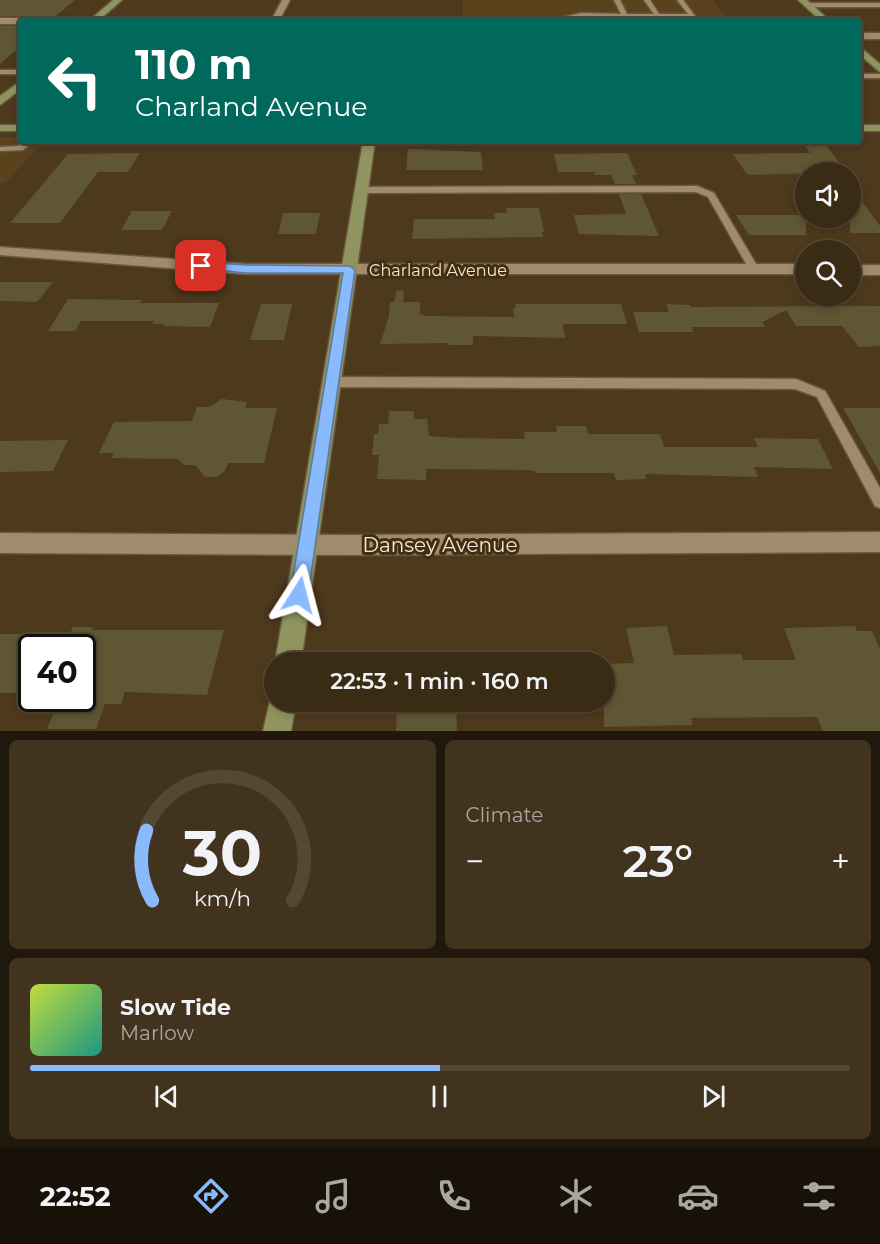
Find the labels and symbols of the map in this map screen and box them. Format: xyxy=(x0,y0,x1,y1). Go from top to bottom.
pin xyxy=(175,240,226,291)
street label: Charland Avenue xyxy=(369,261,507,280)
street label: Dansey Avenue xyxy=(362,533,518,557)
position arrow xyxy=(267,563,331,627)
speed limit sign: 40 xyxy=(18,634,96,712)

